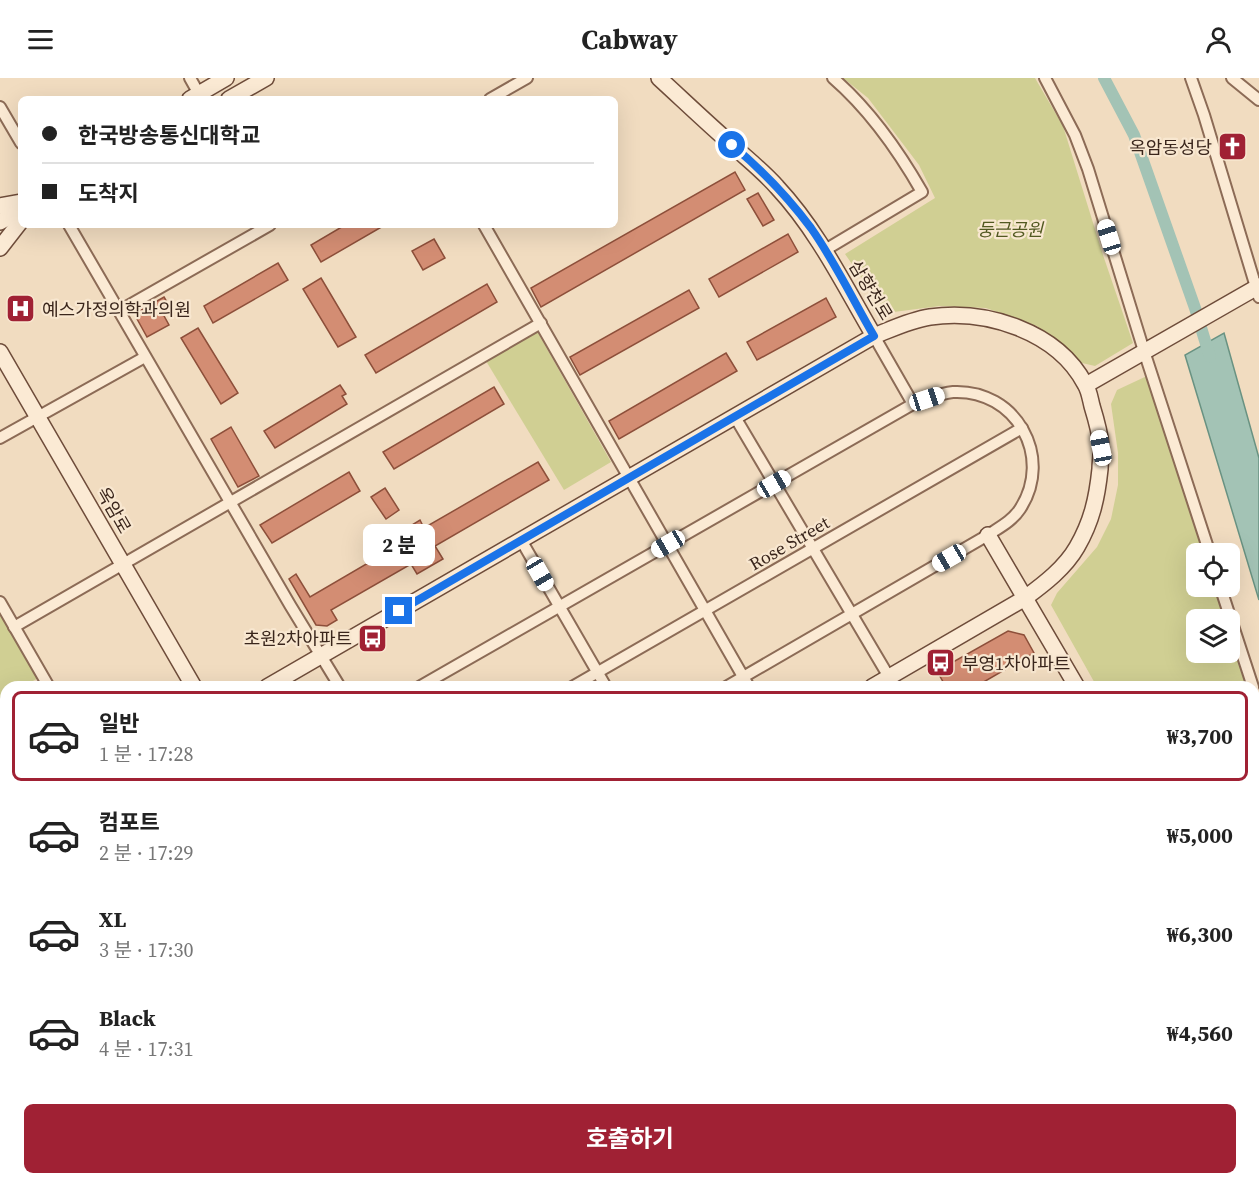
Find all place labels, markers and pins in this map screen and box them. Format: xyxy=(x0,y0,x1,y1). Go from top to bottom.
church icon: 옥암동성당 xyxy=(1217,131,1249,163)
place label: 옥암동성당 xyxy=(1129,135,1212,160)
hospital icon: 예스가정의학과의원 xyxy=(5,293,37,325)
place label: 예스가정의학과의원 xyxy=(42,297,191,322)
bus stop icon: 초원2차아파트 xyxy=(357,622,389,654)
place label: 초원2차아파트 xyxy=(244,626,352,651)
bus stop icon: 부영1차아파트 xyxy=(925,647,957,679)
place label: 부영1차아파트 xyxy=(962,651,1070,676)

